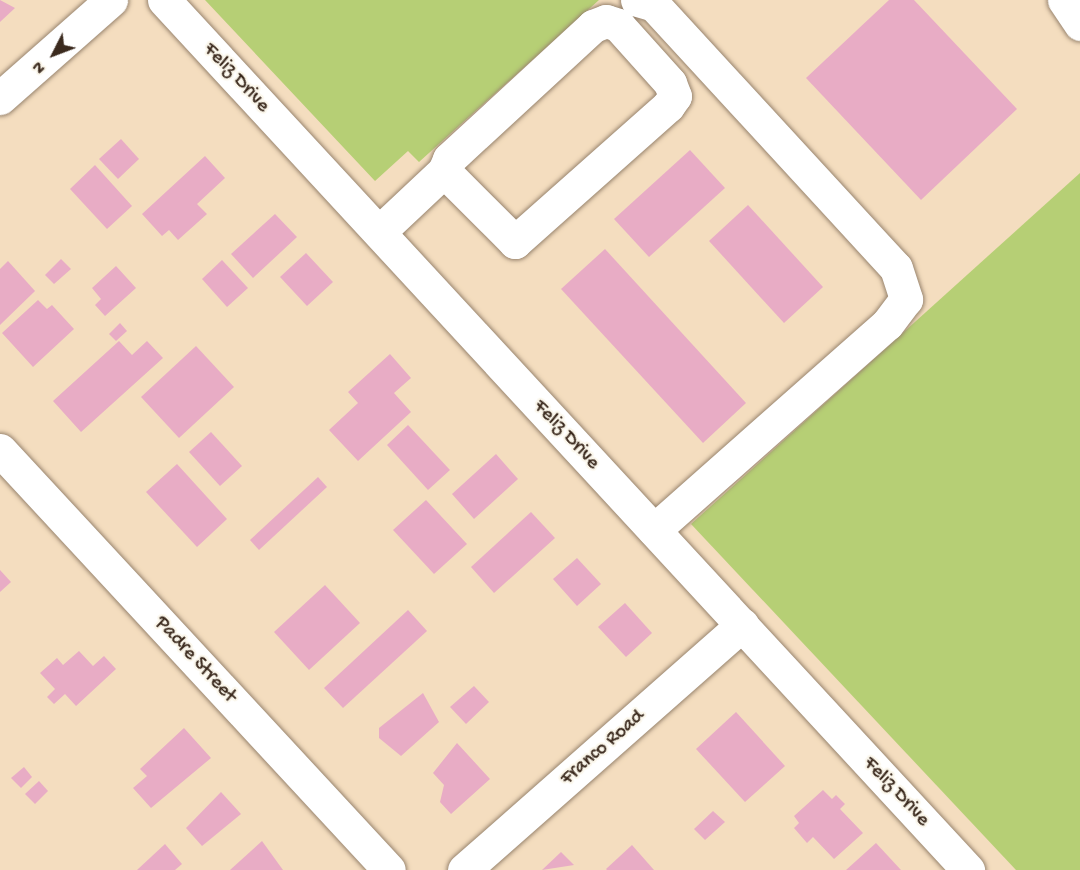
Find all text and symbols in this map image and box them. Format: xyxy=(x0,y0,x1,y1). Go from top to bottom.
north arrow xyxy=(24,24,84,84)
street label: Feliz Drive xyxy=(198,38,274,118)
text: N xyxy=(30,56,51,77)
street label: Feliz Drive xyxy=(528,395,604,475)
street label: Padre Street xyxy=(149,612,241,708)
street label: Franco Road xyxy=(556,705,650,791)
street label: Feliz Drive xyxy=(858,752,934,832)

